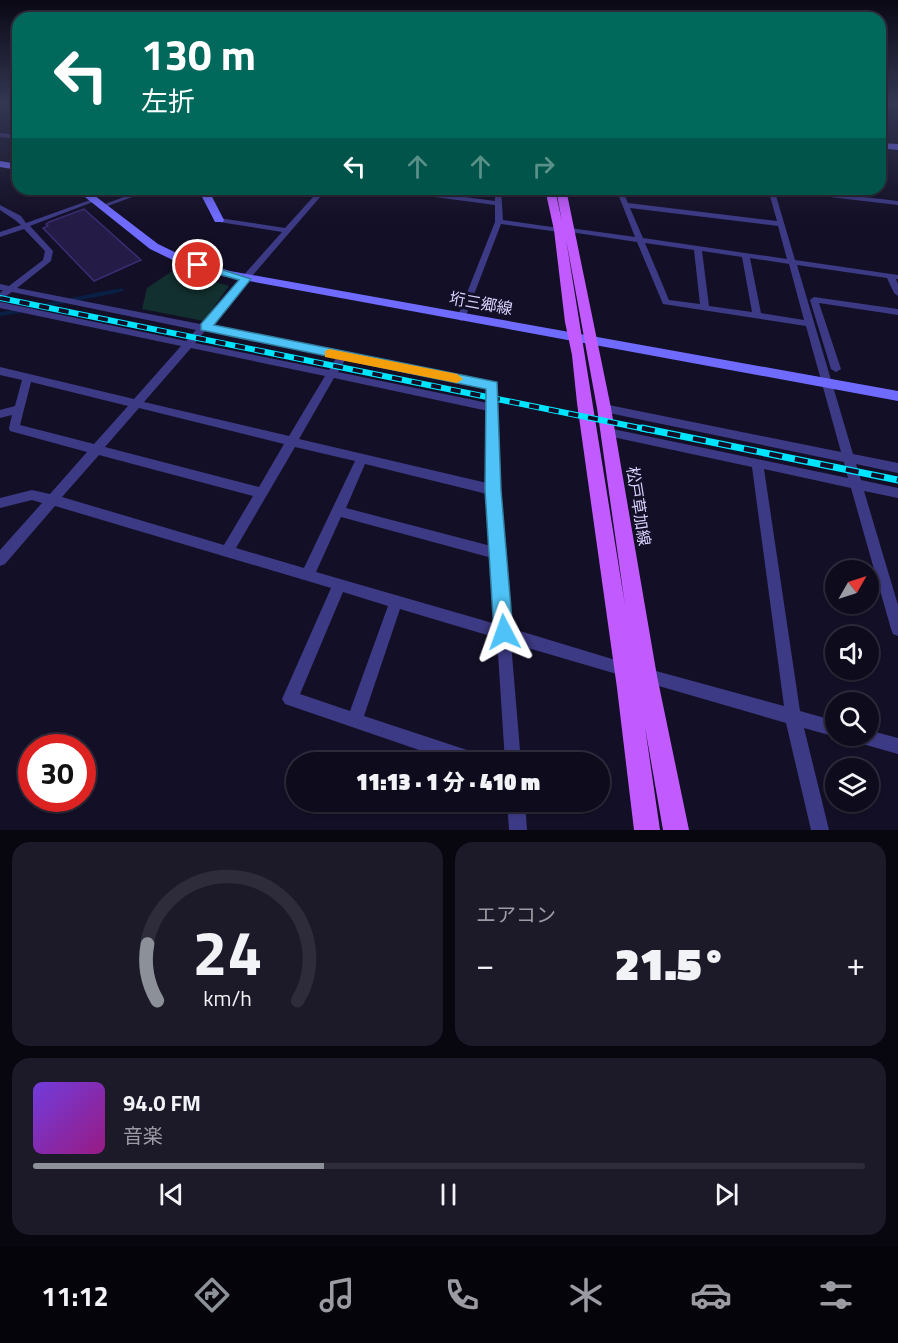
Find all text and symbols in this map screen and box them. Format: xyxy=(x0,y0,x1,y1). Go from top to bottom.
text: 130 m xyxy=(141,22,256,86)
icon: left xyxy=(42,36,120,114)
text: 左折 xyxy=(141,80,195,121)
icon: left xyxy=(338,150,371,183)
icon: ahead xyxy=(401,150,434,183)
icon: ahead xyxy=(464,150,497,183)
icon: right xyxy=(527,150,560,183)
pin xyxy=(172,239,223,290)
icon: arrive xyxy=(181,248,214,281)
street label: 垳三郷線 xyxy=(447,286,515,320)
street label: 松戸草加線 xyxy=(621,465,657,547)
north arrow xyxy=(825,560,879,614)
map controls xyxy=(825,560,879,812)
position arrow xyxy=(472,600,536,664)
button: sound xyxy=(825,626,879,680)
button: search xyxy=(825,692,879,746)
speed limit sign: 30 xyxy=(18,734,96,812)
button: layers xyxy=(825,758,879,812)
text: 11:13 · 1 分 · 410 m xyxy=(356,765,540,799)
text: エアコン xyxy=(476,899,556,930)
text: 24 xyxy=(193,904,262,999)
text: 21.5° xyxy=(615,929,726,997)
text: − xyxy=(476,939,494,989)
text: + xyxy=(847,939,865,989)
text: km/h xyxy=(203,982,252,1014)
text: 94.0 FM xyxy=(123,1086,201,1120)
text: 音楽 xyxy=(123,1120,163,1151)
icon: previous xyxy=(155,1178,188,1211)
icon: pause xyxy=(432,1178,465,1211)
icon: next xyxy=(710,1178,743,1211)
icon: directions xyxy=(191,1274,233,1316)
icon: music xyxy=(316,1274,358,1316)
icon: phone xyxy=(441,1274,483,1316)
icon: climate xyxy=(565,1274,607,1316)
icon: car xyxy=(690,1274,732,1316)
icon: filters xyxy=(815,1274,857,1316)
text: 11:12 xyxy=(41,1275,109,1316)

